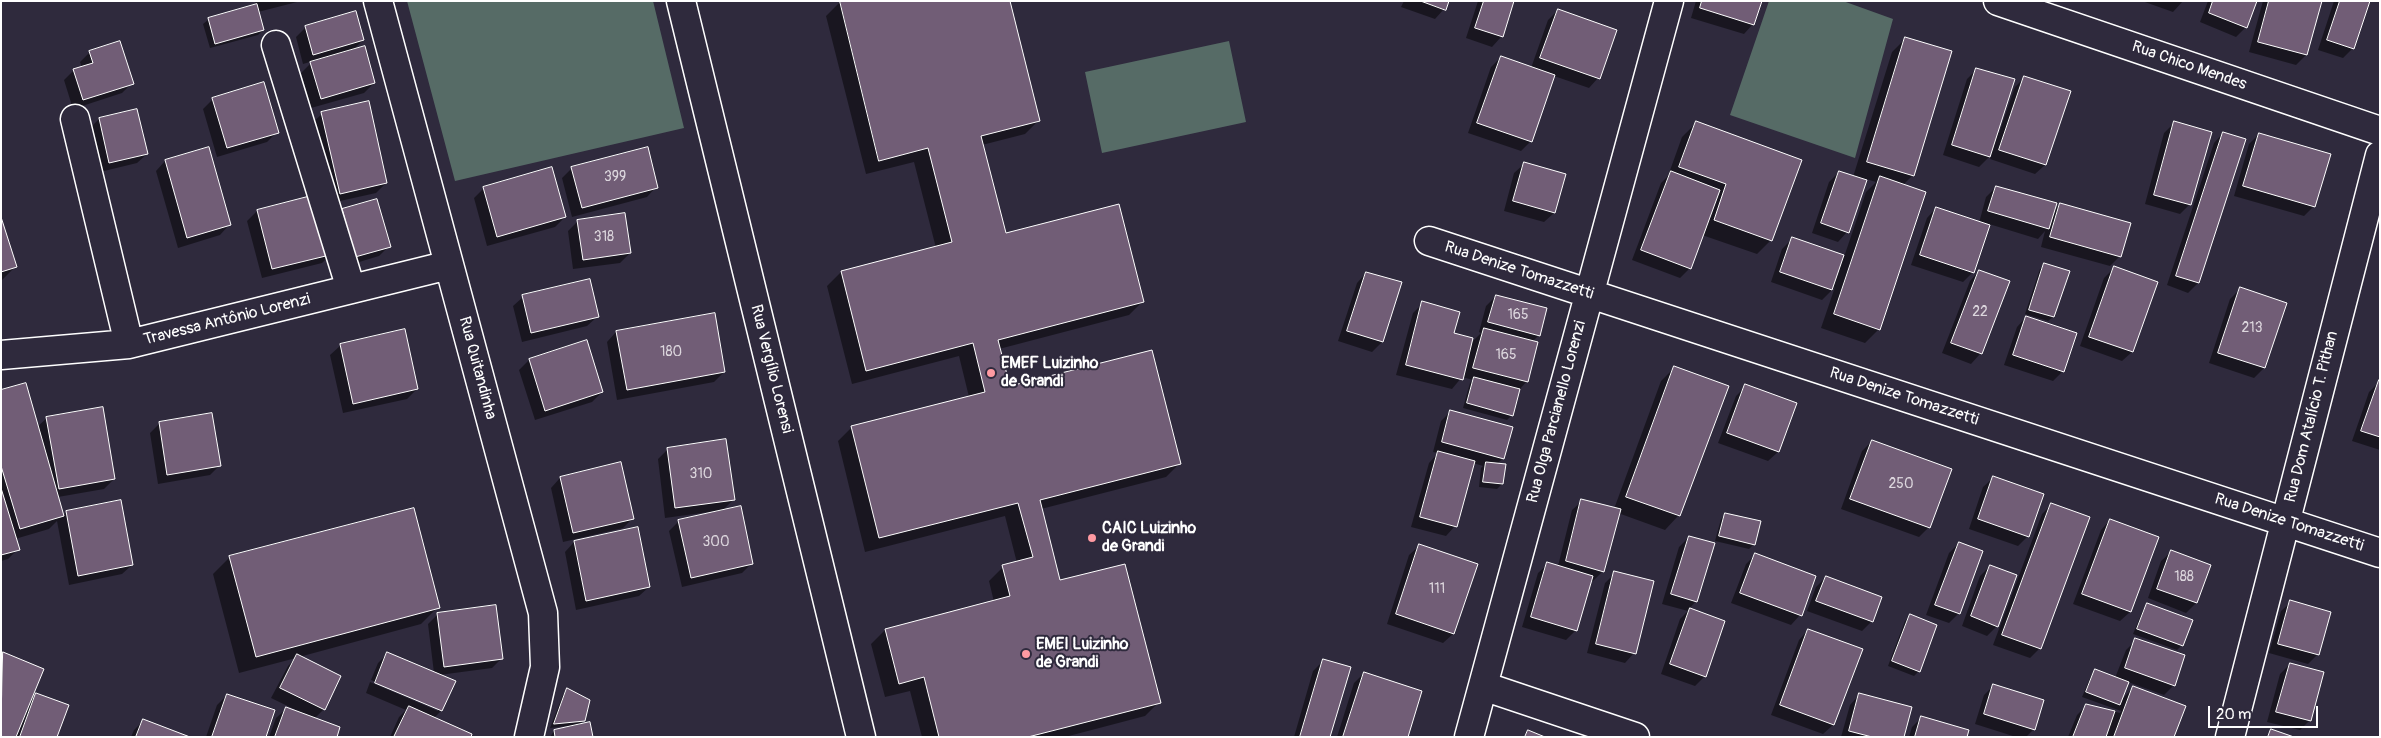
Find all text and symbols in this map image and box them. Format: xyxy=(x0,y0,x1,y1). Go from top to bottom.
street label: Rua Chico Mendes xyxy=(2129,37,2249,95)
house number: 399 xyxy=(604,169,626,185)
house number: 318 xyxy=(594,229,614,245)
street label: Rua Denize Tomazzetti xyxy=(1442,238,1596,304)
street label: Travessa Antônio Lorenzi xyxy=(142,290,312,350)
street label: Rua Vergílio Lorensi xyxy=(746,303,796,435)
house number: 22 xyxy=(1972,304,1988,320)
house number: 165 xyxy=(1507,307,1529,323)
street label: Rua Quitandinha xyxy=(454,314,500,422)
street label: Rua Olga Parcianello Lorenzi xyxy=(1523,319,1591,505)
house number: 213 xyxy=(2241,320,2263,336)
street label: Rua Dom Atalício T. Pithan xyxy=(2281,329,2343,505)
house number: 180 xyxy=(660,344,682,360)
house number: 165 xyxy=(1495,347,1517,363)
place label: EMEF Luizinho de Grandi xyxy=(1001,354,1098,392)
street label: Rua Denize Tomazzetti xyxy=(1827,364,1981,430)
marker: EMEF Luizinho de Grandi xyxy=(985,367,997,379)
house number: 310 xyxy=(690,466,712,482)
house number: 250 xyxy=(1889,476,1913,492)
street label: Rua Denize Tomazzetti xyxy=(2212,490,2366,556)
place label: CAIC Luizinho de Grandi xyxy=(1102,519,1196,557)
marker: CAIC Luizinho de Grandi xyxy=(1086,532,1098,544)
house number: 300 xyxy=(703,534,729,550)
house number: 188 xyxy=(2174,569,2194,585)
house number: 111 xyxy=(1429,581,1445,597)
place label: EMEI Luizinho de Grandi xyxy=(1036,635,1128,673)
marker: EMEI Luizinho de Grandi xyxy=(1020,648,1032,660)
scale bar xyxy=(2211,696,2321,728)
text: 20 m xyxy=(2216,705,2251,724)

